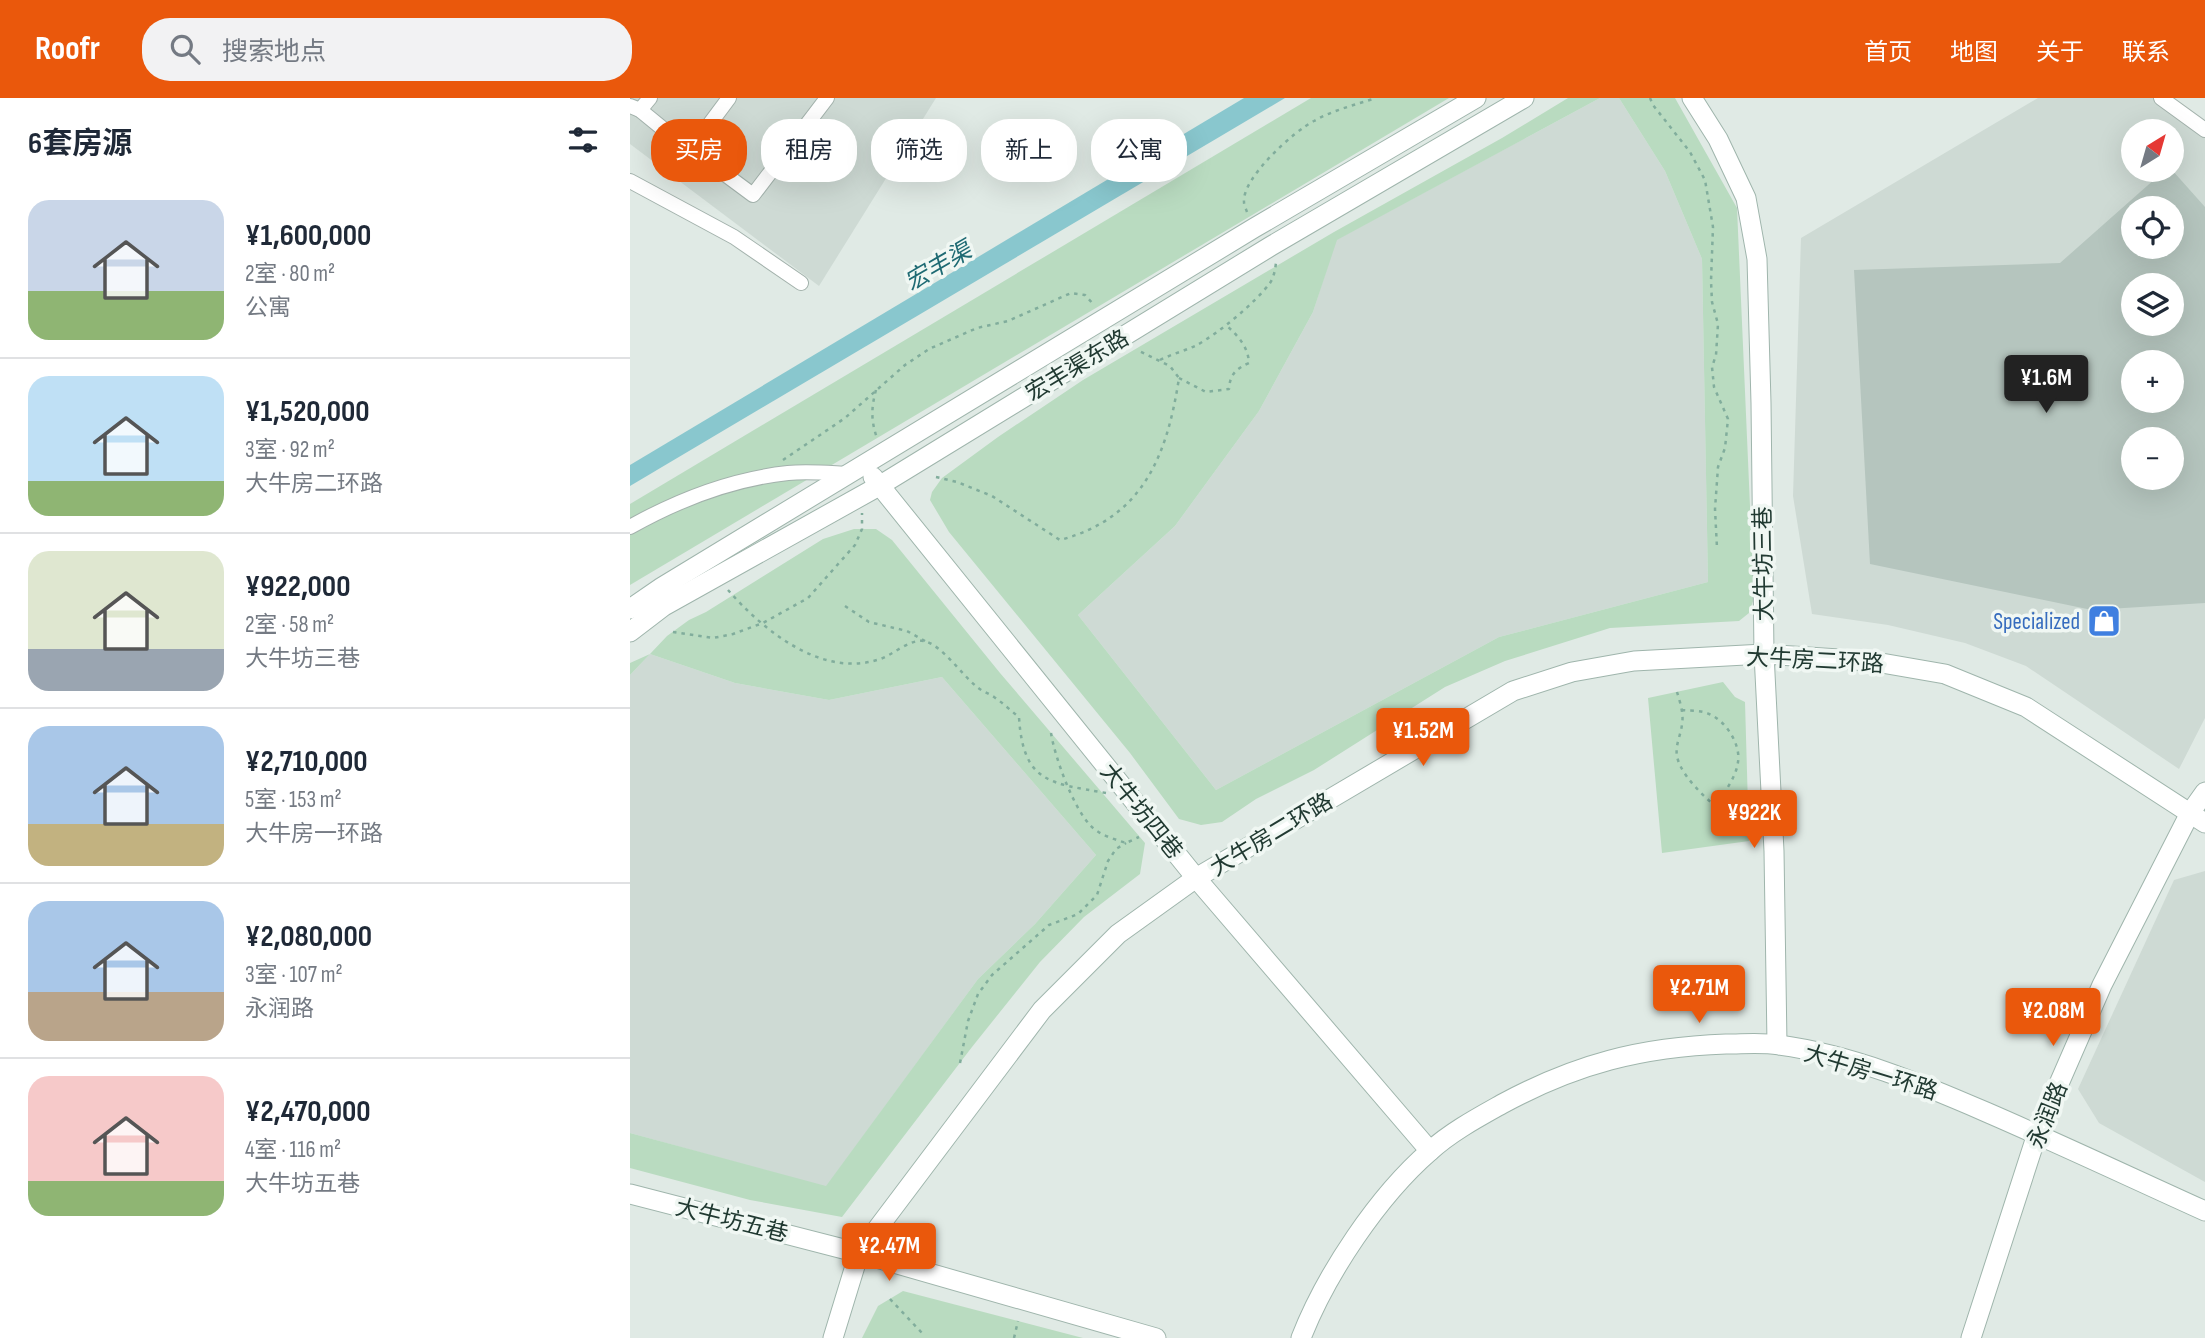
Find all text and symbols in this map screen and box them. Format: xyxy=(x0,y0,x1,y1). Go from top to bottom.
search box xyxy=(142,18,632,81)
text: Roofr xyxy=(35,29,100,69)
icon: search xyxy=(166,30,204,68)
text: 搜索地点 xyxy=(222,37,326,68)
text: 首页 xyxy=(1864,38,1912,67)
text: 地图 xyxy=(1950,38,1998,67)
text: 关于 xyxy=(2036,38,2084,67)
text: 联系 xyxy=(2122,38,2170,67)
chip: 买房 xyxy=(651,119,747,182)
chip: 租房 xyxy=(761,119,857,182)
chip: 筛选 xyxy=(871,119,967,182)
chip: 新上 xyxy=(981,119,1077,182)
chip: 公寓 xyxy=(1091,119,1187,182)
north arrow xyxy=(2121,119,2184,182)
map controls xyxy=(2121,119,2184,490)
icon: filters xyxy=(564,121,602,159)
text: 6套房源 xyxy=(28,126,132,162)
button: locate xyxy=(2121,196,2184,259)
text: ¥1,600,000 xyxy=(245,218,371,254)
icon: home xyxy=(84,228,168,312)
water label: 宏丰渠 xyxy=(900,234,979,297)
text: 2室 · 80 m² xyxy=(245,260,335,288)
button: layers xyxy=(2121,273,2184,336)
text: 公寓 xyxy=(245,294,291,322)
street label: 宏丰渠东路 xyxy=(1021,324,1134,407)
button: + xyxy=(2121,350,2184,413)
pin: ¥1.6M xyxy=(1997,356,2095,415)
text: ¥1.6M xyxy=(2020,364,2072,392)
text: ¥1,520,000 xyxy=(245,394,370,430)
icon: home xyxy=(84,404,168,488)
button: − xyxy=(2121,427,2184,490)
text: 3室 · 92 m² xyxy=(245,436,335,464)
text: 大牛房二环路 xyxy=(245,470,383,498)
street label: 大牛坊三巷 xyxy=(1749,506,1779,622)
text: ¥922,000 xyxy=(245,569,350,605)
icon: home xyxy=(84,579,168,663)
shop icon: Specialized xyxy=(2085,602,2123,640)
place label: Specialized xyxy=(1993,608,2080,636)
text: 2室 · 58 m² xyxy=(245,611,334,639)
street label: 大牛房二环路 xyxy=(1745,643,1885,679)
text: 大牛坊三巷 xyxy=(245,645,360,673)
pin: ¥1.52M xyxy=(1366,708,1480,768)
text: ¥1.52M xyxy=(1392,717,1454,745)
text: ¥2,710,000 xyxy=(245,744,368,780)
icon: home xyxy=(84,754,168,838)
street label: 大牛坊四巷 xyxy=(1094,758,1188,865)
text: 5室 · 153 m² xyxy=(245,786,342,814)
street label: 大牛房二环路 xyxy=(1205,787,1338,882)
pin: ¥922K xyxy=(1705,790,1803,850)
text: ¥922K xyxy=(1727,799,1781,827)
text: 大牛房一环路 xyxy=(245,820,383,848)
text: ¥2,080,000 xyxy=(245,919,372,955)
icon: home xyxy=(84,929,168,1013)
text: 3室 · 107 m² xyxy=(245,961,343,989)
pin: ¥2.71M xyxy=(1642,965,1756,1025)
text: ¥2.71M xyxy=(1669,974,1729,1002)
pin: ¥2.08M xyxy=(1996,988,2110,1048)
text: 永润路 xyxy=(245,995,314,1023)
text: ¥2.08M xyxy=(2022,997,2084,1025)
street label: 大牛房一环路 xyxy=(1801,1039,1941,1107)
street label: 永润路 xyxy=(2022,1078,2074,1153)
text: ¥2,470,000 xyxy=(245,1094,371,1130)
icon: home xyxy=(84,1104,168,1188)
text: 4室 · 116 m² xyxy=(245,1136,341,1164)
text: 大牛坊五巷 xyxy=(245,1170,360,1198)
street label: 大牛坊五巷 xyxy=(673,1193,791,1248)
pin: ¥2.47M xyxy=(832,1224,946,1283)
text: ¥2.47M xyxy=(858,1232,920,1260)

